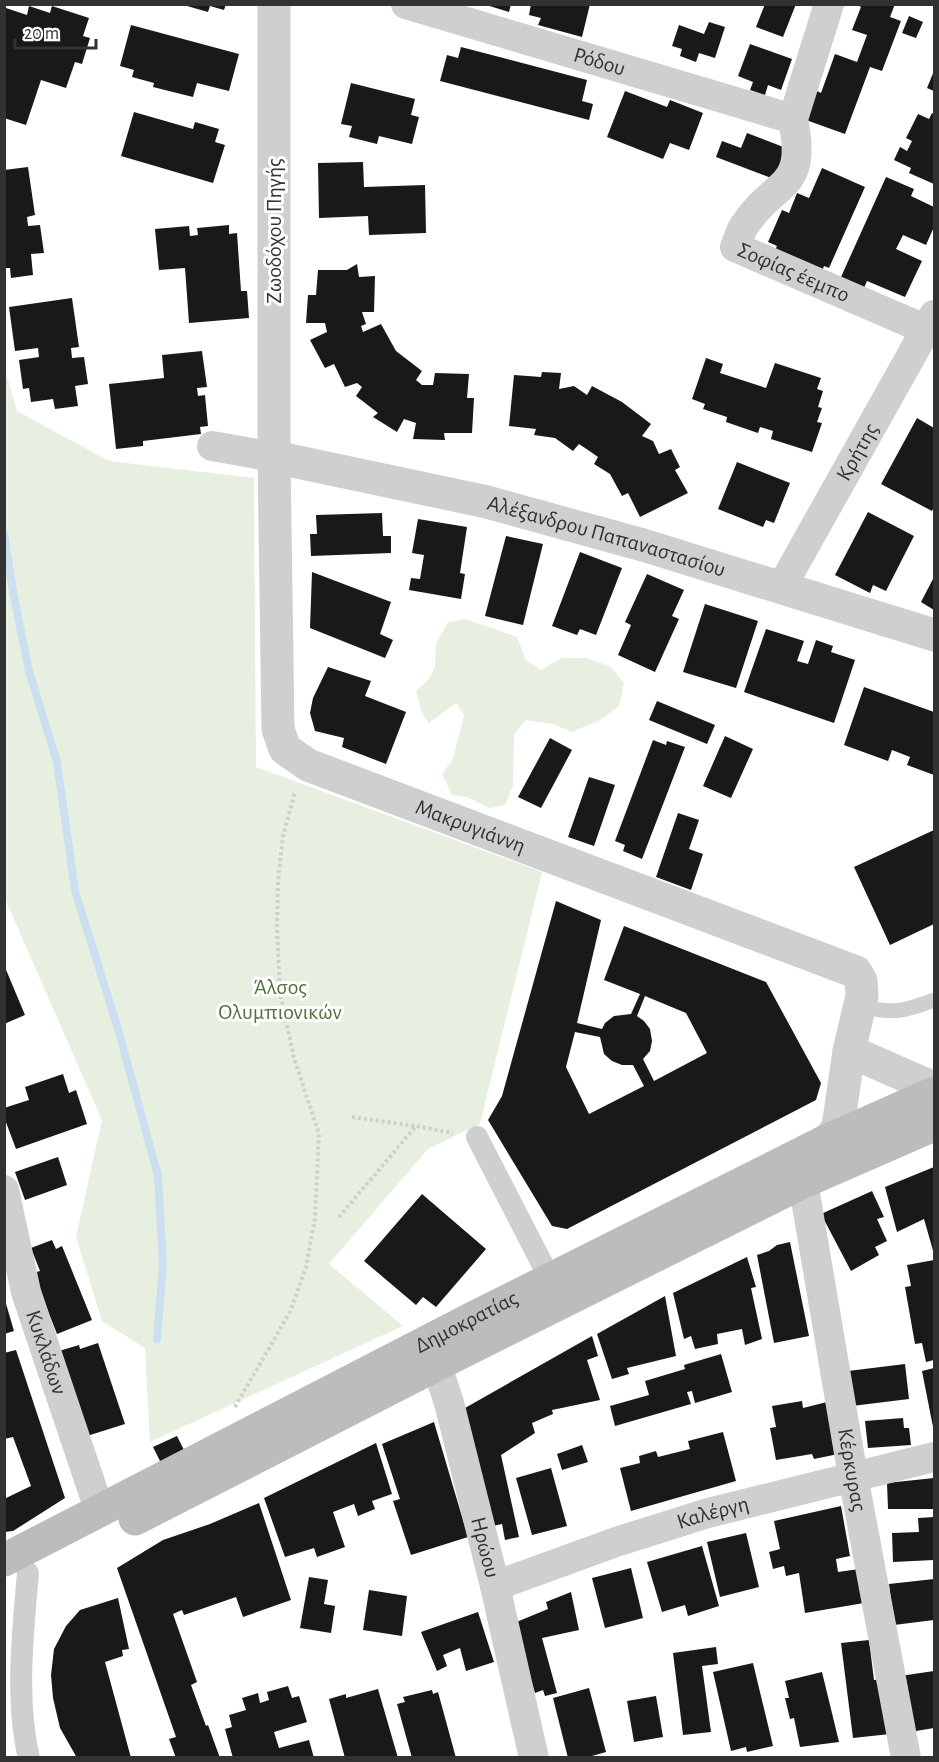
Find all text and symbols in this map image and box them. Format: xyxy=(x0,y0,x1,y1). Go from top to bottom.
scale bar xyxy=(15,12,96,50)
text: 20 m xyxy=(24,25,59,43)
street label: Ρόδου xyxy=(571,43,628,80)
street label: Ζωοδόχου Πηγής xyxy=(263,158,285,304)
street label: Σοφίας έεμπο xyxy=(734,239,853,306)
street label: Κρήτης xyxy=(832,419,882,485)
street label: Αλέξανδρου Παπαναστασίου xyxy=(485,492,728,581)
street label: Μακρυγιάννη xyxy=(413,796,529,857)
park label: Άλσος Ολυμπιονικών xyxy=(218,976,342,1023)
street label: Δημοκρατίας xyxy=(411,1286,521,1357)
street label: Κυκλάδων xyxy=(22,1307,71,1397)
street label: Κέρκυρας xyxy=(834,1427,870,1513)
street label: Καλέργη xyxy=(674,1492,751,1533)
street label: Ηρώου xyxy=(467,1515,503,1580)

